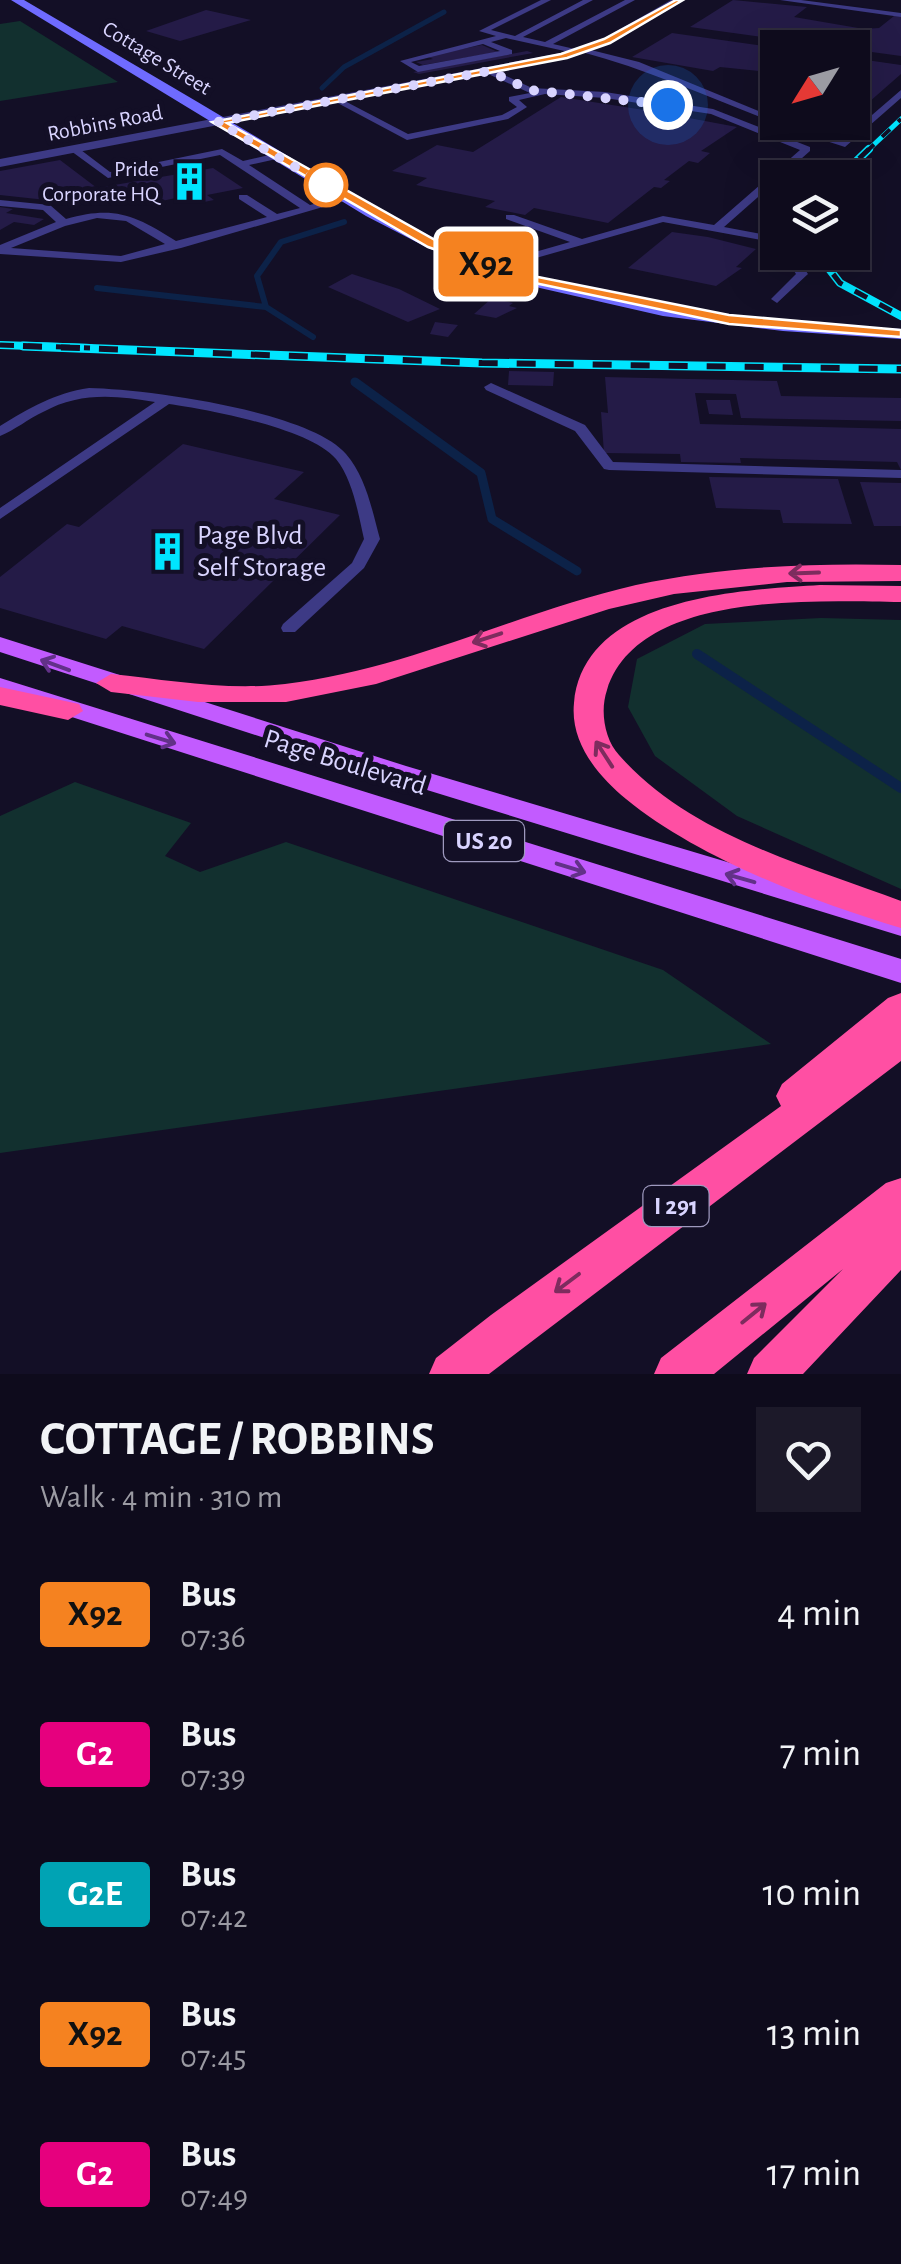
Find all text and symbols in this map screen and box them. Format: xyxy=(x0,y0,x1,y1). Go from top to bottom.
street label: Cottage Street xyxy=(99,17,215,99)
north arrow xyxy=(760,30,870,140)
map controls xyxy=(760,30,870,270)
your location xyxy=(643,80,693,130)
street label: Robbins Road xyxy=(45,101,165,145)
place label: Pride Corporate HQ xyxy=(42,158,162,205)
button: layers xyxy=(760,160,870,270)
building icon: Pride Corporate HQ xyxy=(168,161,210,203)
unlabelled marker xyxy=(305,164,347,206)
line badge: X92 xyxy=(428,232,544,296)
text: X92 xyxy=(458,247,514,282)
place label: Page Blvd Self Storage xyxy=(197,522,326,582)
building icon: Page Blvd Self Storage xyxy=(146,531,188,573)
one-way arrow xyxy=(788,563,820,582)
one-way arrow xyxy=(471,631,503,649)
one-way arrow xyxy=(40,654,72,672)
street label: Page Boulevard xyxy=(261,725,429,801)
one-way arrow xyxy=(145,731,176,749)
one-way arrow xyxy=(594,741,614,769)
road number: US 20 xyxy=(444,821,524,861)
one-way arrow xyxy=(555,860,586,878)
one-way arrow xyxy=(725,868,756,886)
road number: I 291 xyxy=(644,1186,708,1226)
one-way arrow xyxy=(555,1271,581,1293)
one-way arrow xyxy=(740,1302,766,1324)
button: heart xyxy=(756,1407,861,1512)
text: COTTAGE / ROBBINS xyxy=(40,1416,435,1464)
text: Walk · 4 min · 310 m xyxy=(40,1481,282,1513)
text: Bus xyxy=(180,1576,236,1614)
text: 4 min xyxy=(777,1595,861,1633)
text: X92 xyxy=(67,1597,123,1632)
text: 07:36 xyxy=(180,1621,246,1653)
text: Bus xyxy=(180,1716,236,1754)
text: 7 min xyxy=(780,1735,861,1773)
text: G2 xyxy=(76,1737,114,1772)
text: 07:39 xyxy=(180,1761,246,1793)
text: Bus xyxy=(180,1856,236,1894)
text: 10 min xyxy=(762,1875,861,1913)
text: G2E xyxy=(67,1877,123,1912)
text: 07:42 xyxy=(180,1901,248,1933)
text: Bus xyxy=(180,1996,236,2034)
text: 13 min xyxy=(767,2015,861,2053)
text: X92 xyxy=(67,2017,123,2052)
text: 07:45 xyxy=(180,2041,246,2073)
text: Bus xyxy=(180,2136,236,2174)
text: 17 min xyxy=(767,2155,861,2193)
text: G2 xyxy=(76,2157,114,2192)
text: 07:49 xyxy=(180,2181,248,2213)

